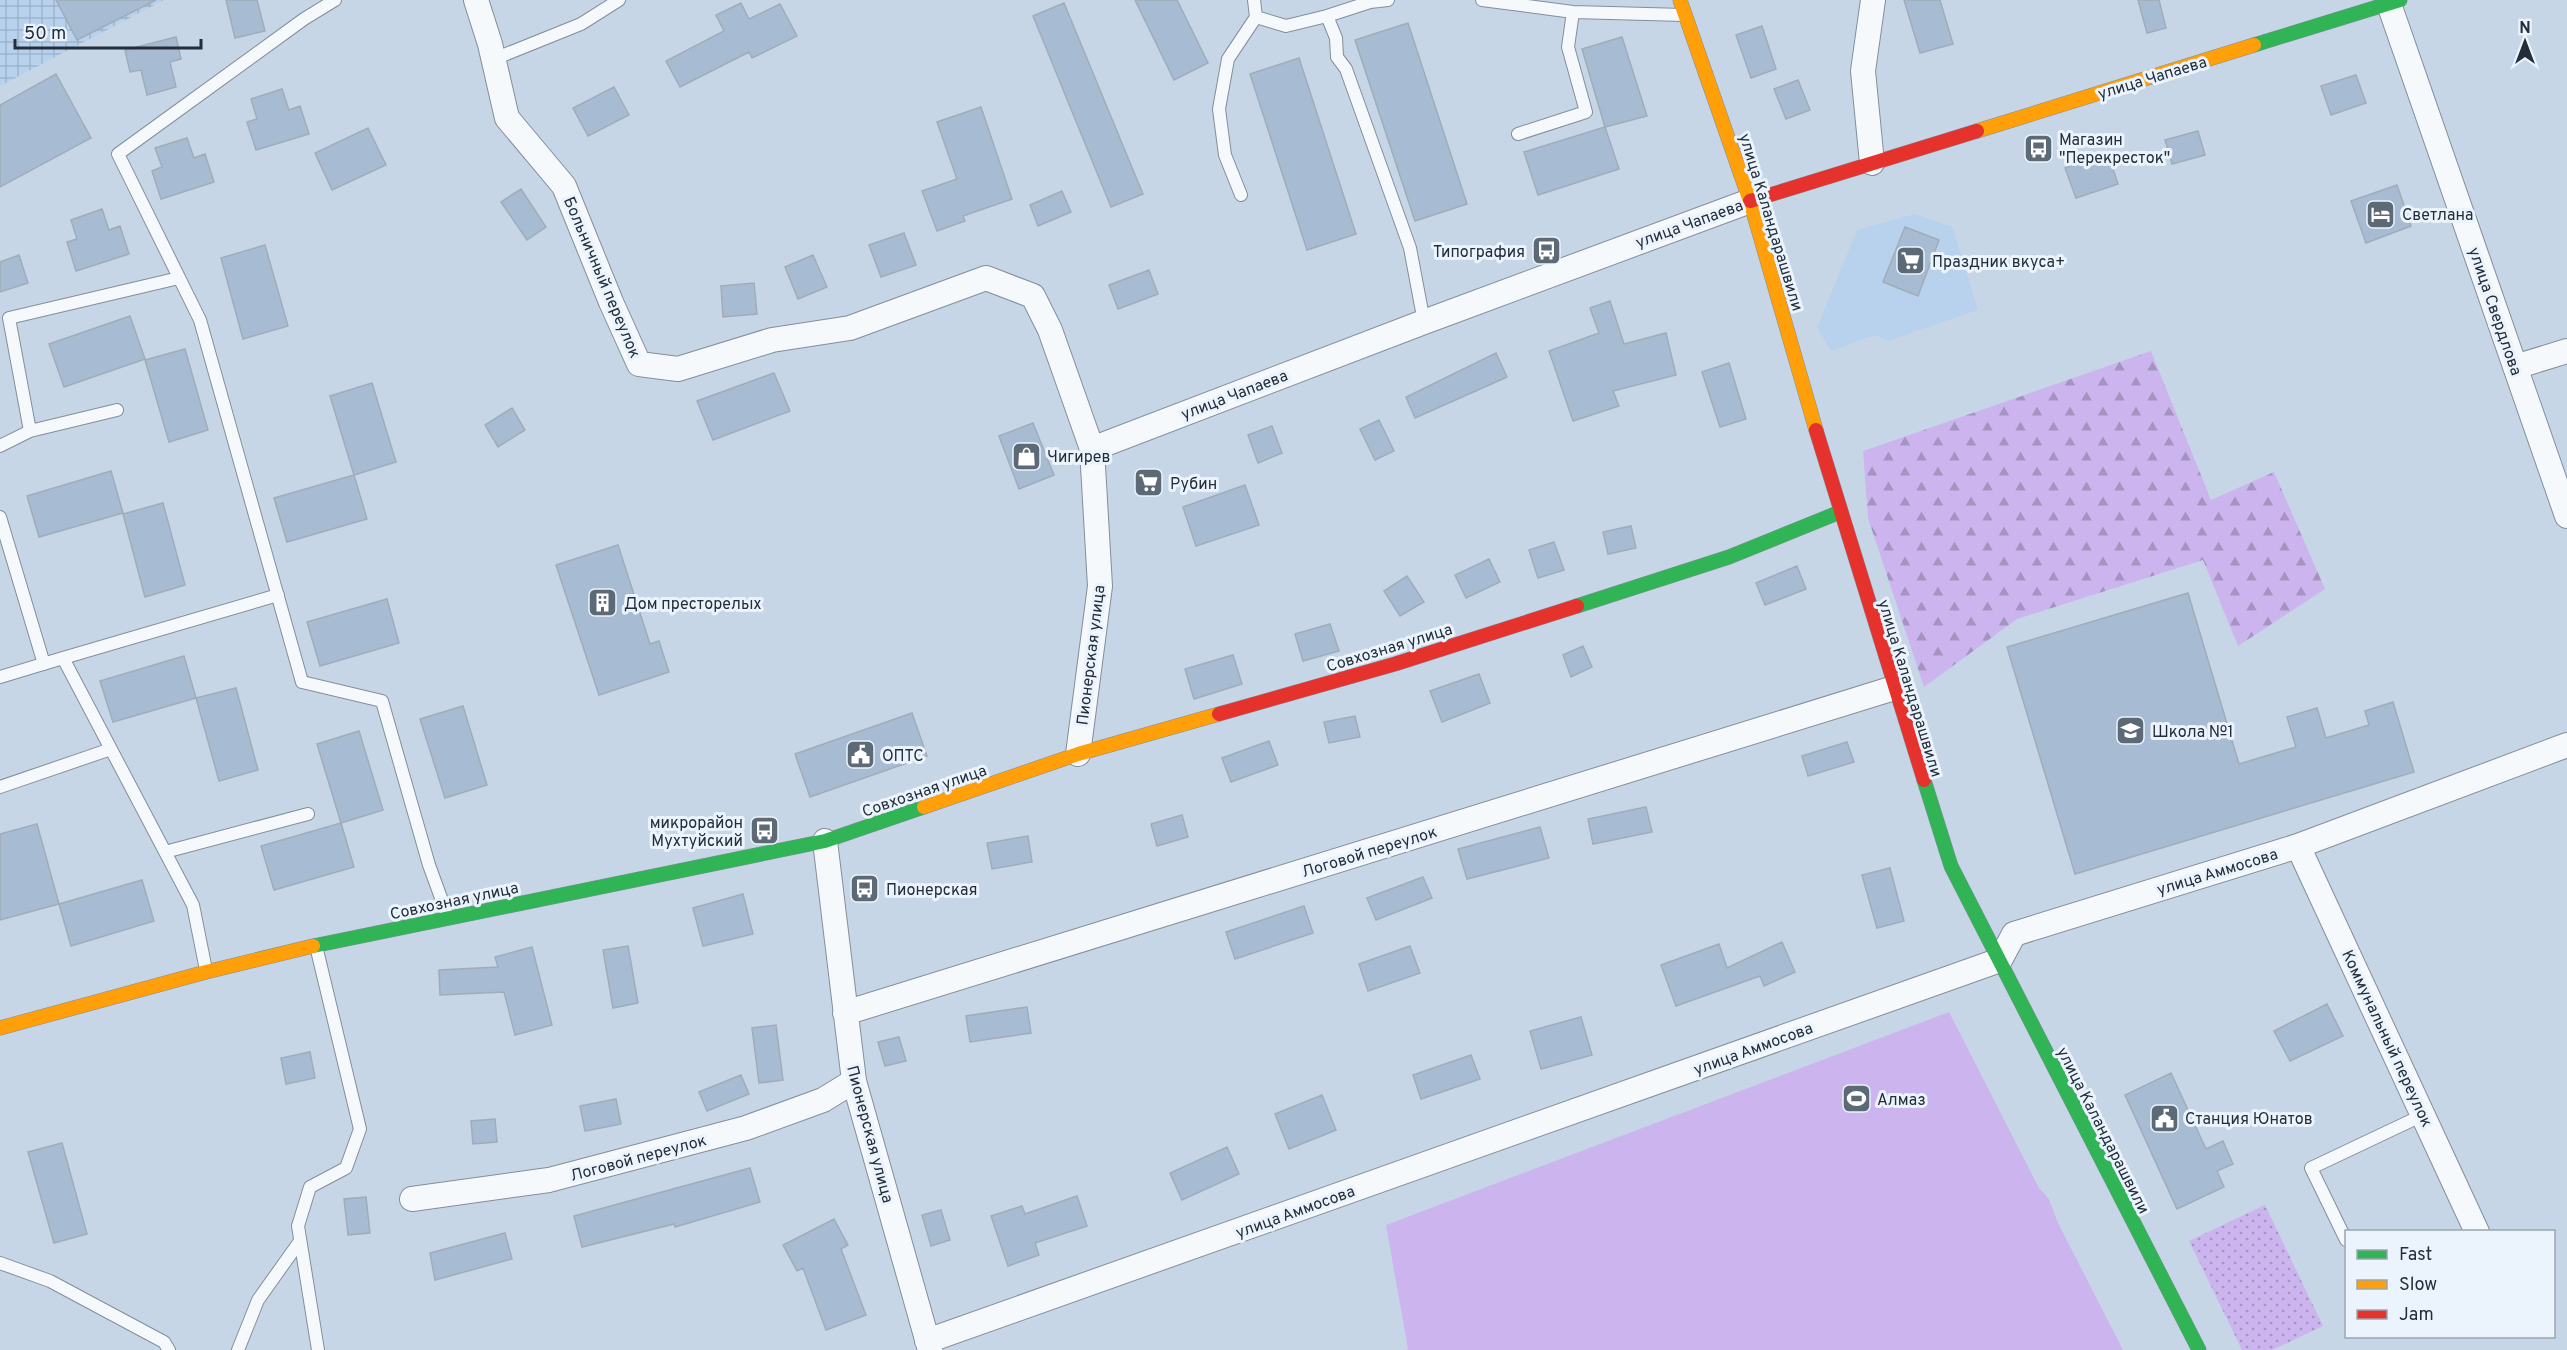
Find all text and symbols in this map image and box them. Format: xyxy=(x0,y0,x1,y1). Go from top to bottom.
scale bar xyxy=(15,12,201,50)
north arrow xyxy=(2495,12,2555,72)
text: N xyxy=(2519,19,2531,39)
text: 50 m xyxy=(24,23,66,46)
street label: улица Чапаева xyxy=(2096,53,2209,105)
street label: улица Каландарашвили xyxy=(1734,131,1807,314)
place label: Магазин "Перекресток" xyxy=(2059,131,2170,169)
bus stop icon: Магазин "Перекресток" xyxy=(2022,132,2054,164)
street label: Больничный переулок xyxy=(558,194,644,362)
street label: улица Чапаева xyxy=(1633,196,1746,254)
hotel icon: Светлана xyxy=(2365,198,2397,230)
place label: Светлана xyxy=(2402,206,2473,226)
bus stop icon: Типография xyxy=(1530,235,1562,267)
place label: Типография xyxy=(1433,243,1525,263)
supermarket icon: Праздник вкуса+ xyxy=(1895,245,1927,277)
street label: улица Свердлова xyxy=(2463,245,2525,378)
place label: Праздник вкуса+ xyxy=(1932,253,2065,273)
street label: улица Чапаева xyxy=(1178,366,1291,425)
shop icon: Чигирев xyxy=(1010,440,1042,472)
place label: Чигирев xyxy=(1047,448,1110,468)
supermarket icon: Рубин xyxy=(1133,467,1165,499)
place label: Рубин xyxy=(1170,475,1217,495)
street label: Пионерская улица xyxy=(1073,584,1111,727)
building icon: Дом престорелых xyxy=(587,587,619,619)
place label: Дом престорелых xyxy=(624,595,762,615)
street label: улица Каландарашвили xyxy=(1873,597,1946,780)
street label: Совхозная улица xyxy=(1324,620,1455,678)
school or university icon: Школа №1 xyxy=(2115,715,2147,747)
place label: Школа №1 xyxy=(2152,723,2233,743)
public building icon: ОПТС xyxy=(845,739,877,771)
place label: ОПТС xyxy=(882,747,924,767)
street label: Совхозная улица xyxy=(860,761,990,823)
place label: микрорайон Мухтуйский xyxy=(650,814,743,852)
bus stop icon: микрорайон Мухтуйский xyxy=(748,815,780,847)
street label: Логовой переулок xyxy=(1299,823,1440,883)
street label: улица Аммосова xyxy=(2155,845,2280,901)
bus stop icon: Пионерская xyxy=(849,873,881,905)
street label: Совхозная улица xyxy=(388,879,520,925)
place label: Пионерская xyxy=(886,881,977,901)
street label: Коммунальный переулок xyxy=(2336,947,2436,1131)
street label: улица Аммосова xyxy=(1691,1019,1816,1081)
street label: улица Каландарашвили xyxy=(2051,1044,2153,1218)
street label: Пионерская улица xyxy=(841,1064,897,1205)
sports icon: Алмаз xyxy=(1840,1083,1872,1115)
place label: Алмаз xyxy=(1877,1091,1926,1111)
public building icon: Станция Юнатов xyxy=(2148,1102,2180,1134)
place label: Станция Юнатов xyxy=(2185,1110,2313,1130)
street label: Логовой переулок xyxy=(568,1131,709,1187)
street label: улица Аммосова xyxy=(1233,1182,1358,1244)
legend xyxy=(2345,1230,2555,1338)
text: Fast xyxy=(2399,1244,2432,1267)
text: Slow xyxy=(2399,1274,2437,1297)
text: Jam xyxy=(2399,1304,2434,1327)

